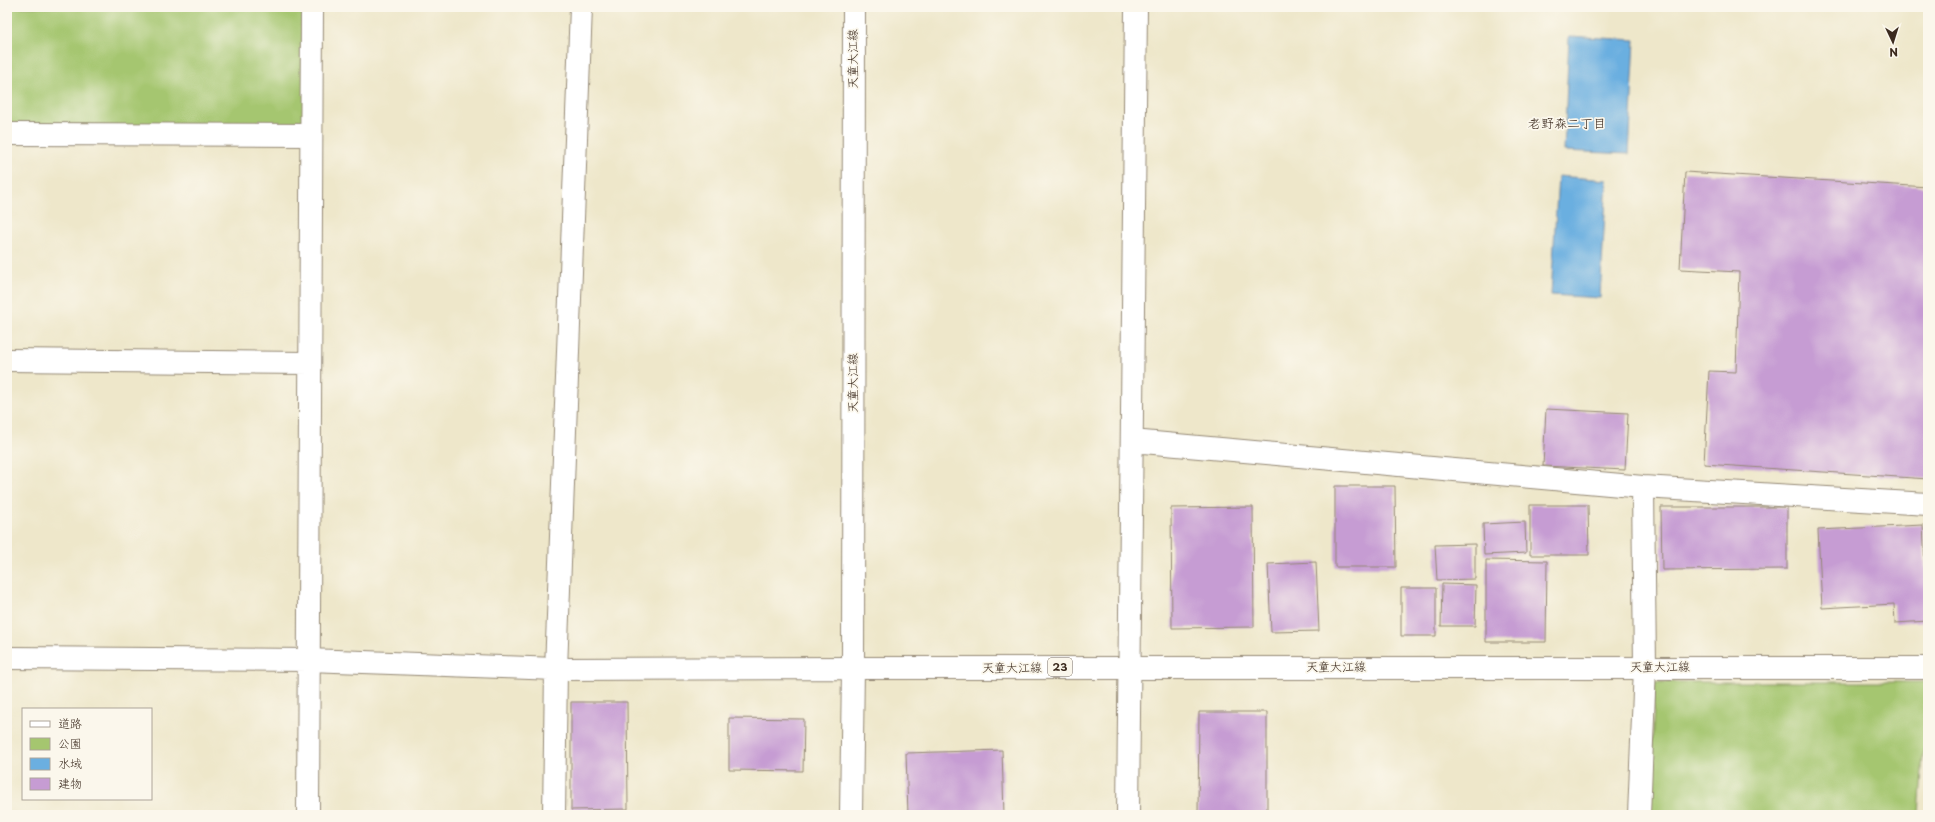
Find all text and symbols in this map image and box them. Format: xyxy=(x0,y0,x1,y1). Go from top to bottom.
north arrow xyxy=(1873,22,1913,62)
street label: 天童大江線 xyxy=(843,29,861,89)
text: N xyxy=(1889,44,1899,61)
district label: 老野森二丁目 xyxy=(1528,113,1606,132)
street label: 天童大江線 xyxy=(843,353,861,413)
street label: 天童大江線 xyxy=(1306,657,1366,675)
street label: 天童大江線 xyxy=(1630,657,1690,675)
street label: 天童大江線 xyxy=(982,658,1042,676)
road number: 23 xyxy=(1048,658,1072,676)
legend xyxy=(22,708,152,800)
text: 道路 xyxy=(58,714,82,732)
text: 公園 xyxy=(58,734,82,752)
text: 水域 xyxy=(58,754,82,772)
text: 建物 xyxy=(58,774,82,792)

